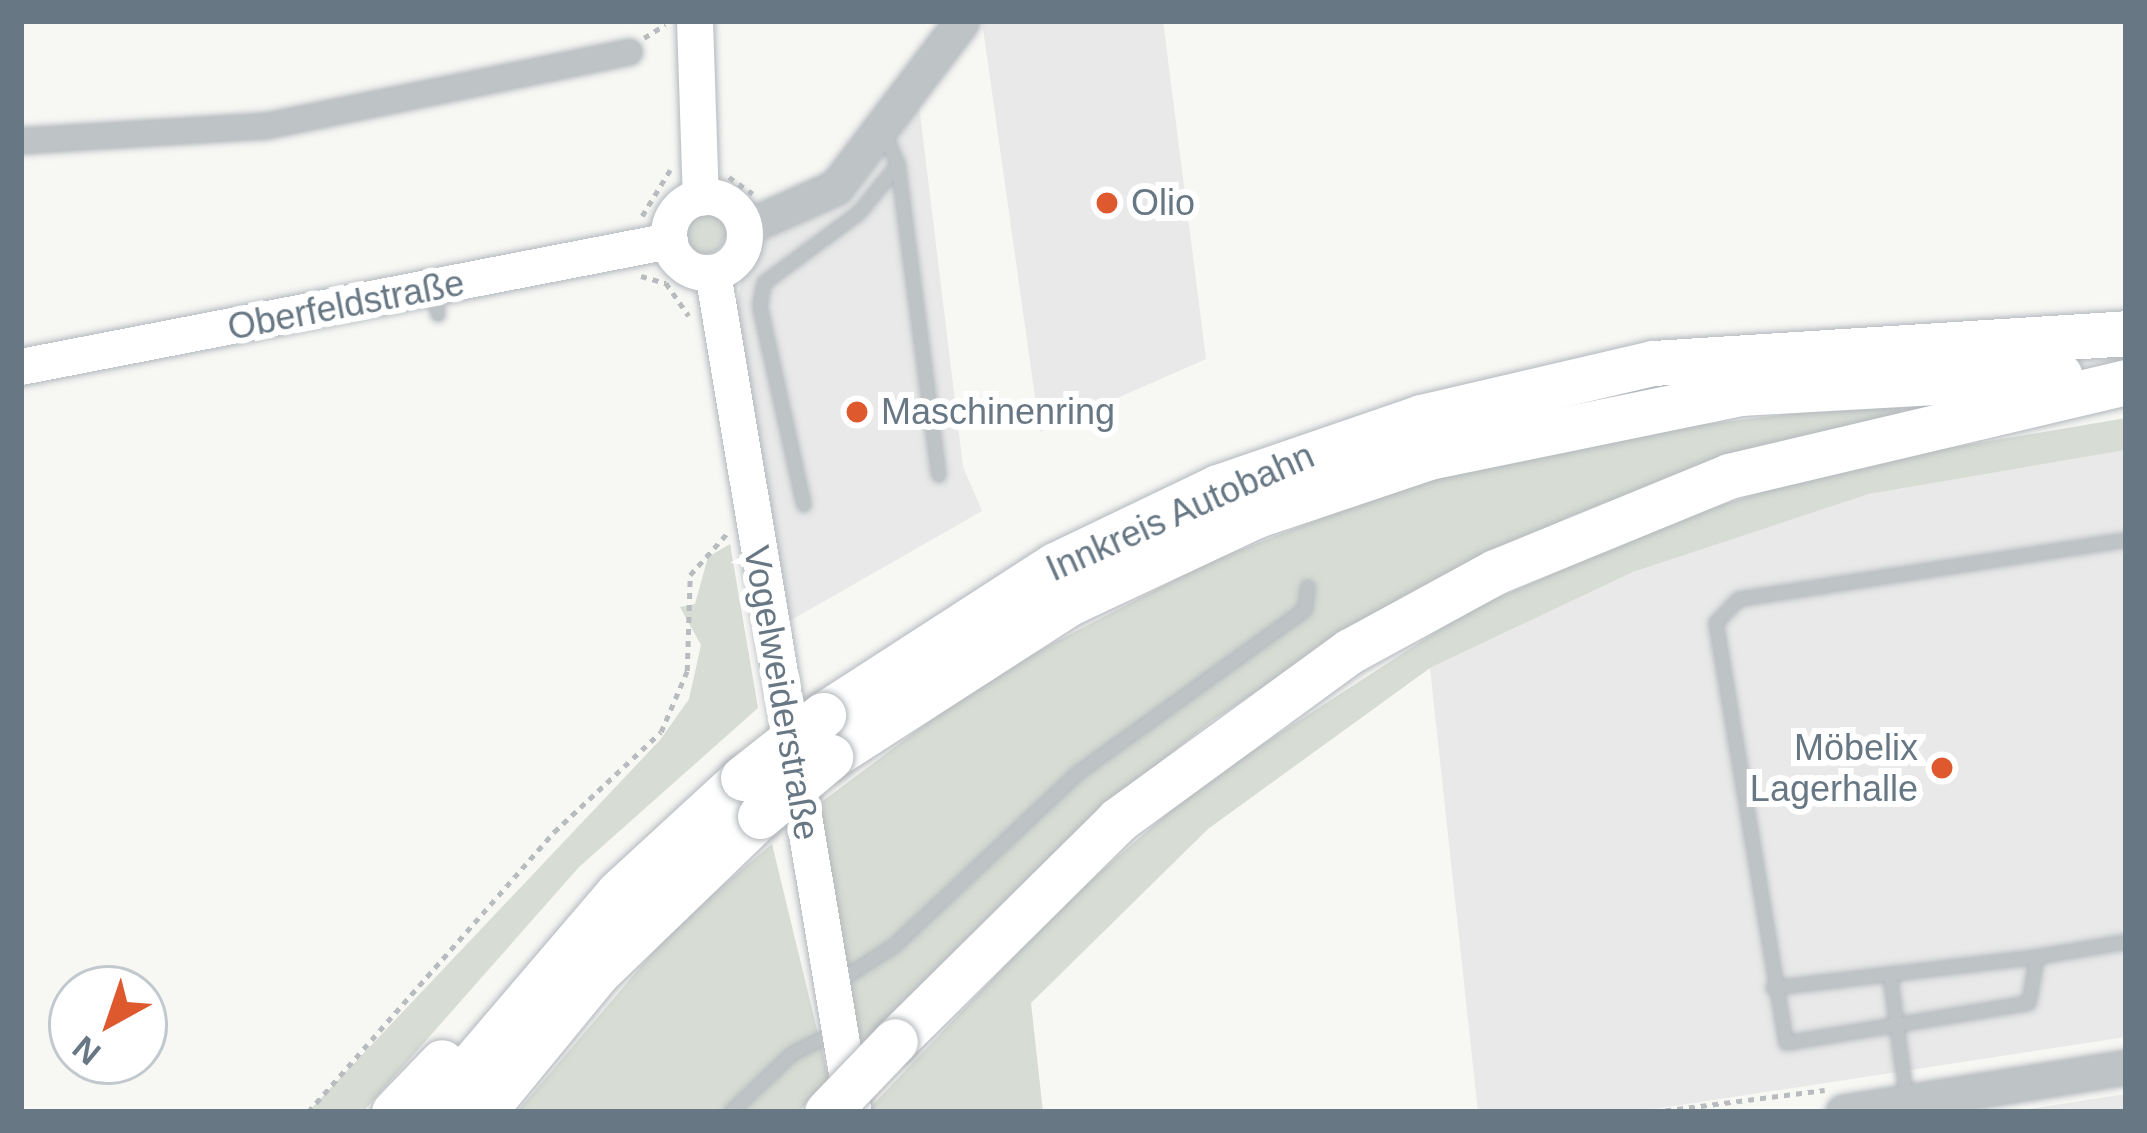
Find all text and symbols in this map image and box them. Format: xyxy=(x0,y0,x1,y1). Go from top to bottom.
place label: Olio xyxy=(1131,181,1195,225)
marker: Olio xyxy=(1094,190,1120,216)
street label: Oberfeldstraße xyxy=(224,261,468,349)
place label: Maschinenring xyxy=(881,390,1115,434)
marker: Maschinenring xyxy=(844,399,870,425)
street label: Innkreis Autobahn xyxy=(1039,433,1321,591)
street label: Vogelweiderstraße xyxy=(735,542,829,844)
place label: Möbelix Lagerhalle xyxy=(1750,725,1918,810)
marker: Möbelix Lagerhalle xyxy=(1929,755,1955,781)
north arrow xyxy=(48,965,168,1085)
text: N xyxy=(65,1029,107,1072)

